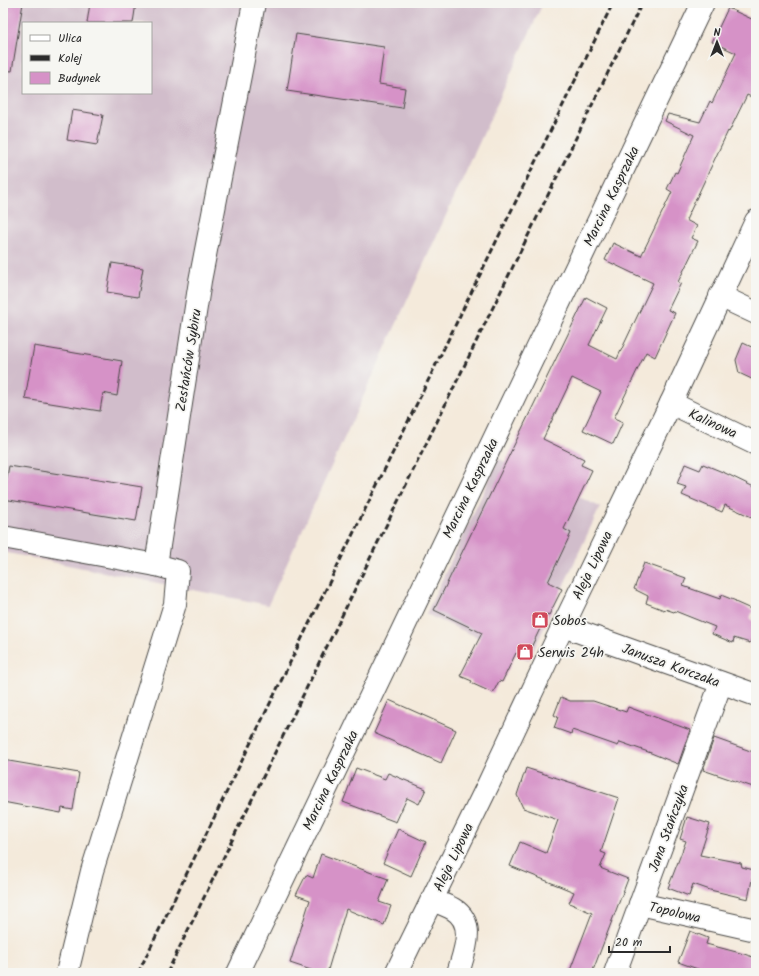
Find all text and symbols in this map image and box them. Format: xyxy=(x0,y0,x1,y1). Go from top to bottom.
legend xyxy=(22,22,152,94)
north arrow xyxy=(697,22,737,62)
text: N xyxy=(714,24,721,42)
text: Ulica xyxy=(58,29,82,48)
text: Kolej xyxy=(58,49,83,68)
text: Budynek xyxy=(58,69,101,88)
street label: Marcina Kasprzaka xyxy=(578,142,646,250)
street label: Zesłańców Sybiru xyxy=(170,307,208,413)
street label: Kalinowa xyxy=(685,403,741,445)
street label: Marcina Kasprzaka xyxy=(437,434,505,542)
street label: Aleja Lipowa xyxy=(567,527,619,604)
shop icon: Sobos xyxy=(530,610,550,630)
place label: Sobos xyxy=(553,610,586,632)
street label: Janusza Korczaka xyxy=(619,638,723,694)
shop icon: Serwis 24h xyxy=(515,642,535,662)
place label: Serwis 24h xyxy=(538,642,604,664)
street label: Marcina Kasprzaka xyxy=(297,726,365,834)
street label: Jana Stańczyka xyxy=(643,781,695,875)
street label: Aleja Lipowa xyxy=(428,819,480,896)
street label: Topolowa xyxy=(647,896,703,930)
scale bar xyxy=(609,928,670,954)
text: 20 m xyxy=(615,933,643,952)

